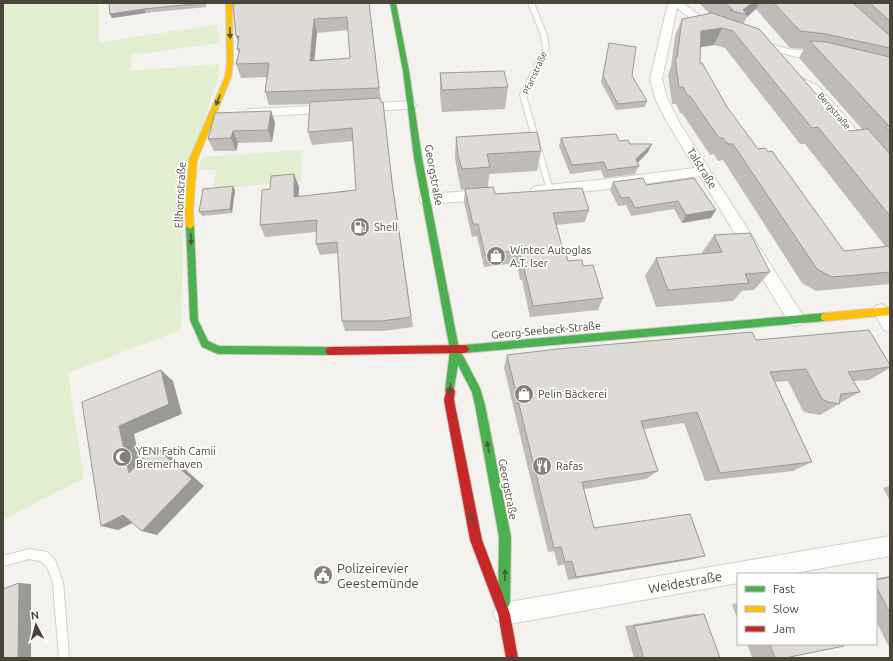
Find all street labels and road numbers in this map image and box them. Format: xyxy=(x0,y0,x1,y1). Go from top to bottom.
street label: Pfarrstraße xyxy=(521,50,549,96)
street label: Bergstraße xyxy=(815,91,853,131)
street label: Georgstraße xyxy=(423,143,445,207)
street label: Talstraße xyxy=(685,145,719,191)
street label: Ellhornstraße xyxy=(172,161,188,229)
street label: Georg-Seebeck-Straße xyxy=(491,319,601,341)
street label: Georgstraße xyxy=(496,457,520,521)
street label: Weidestraße xyxy=(647,569,723,595)

